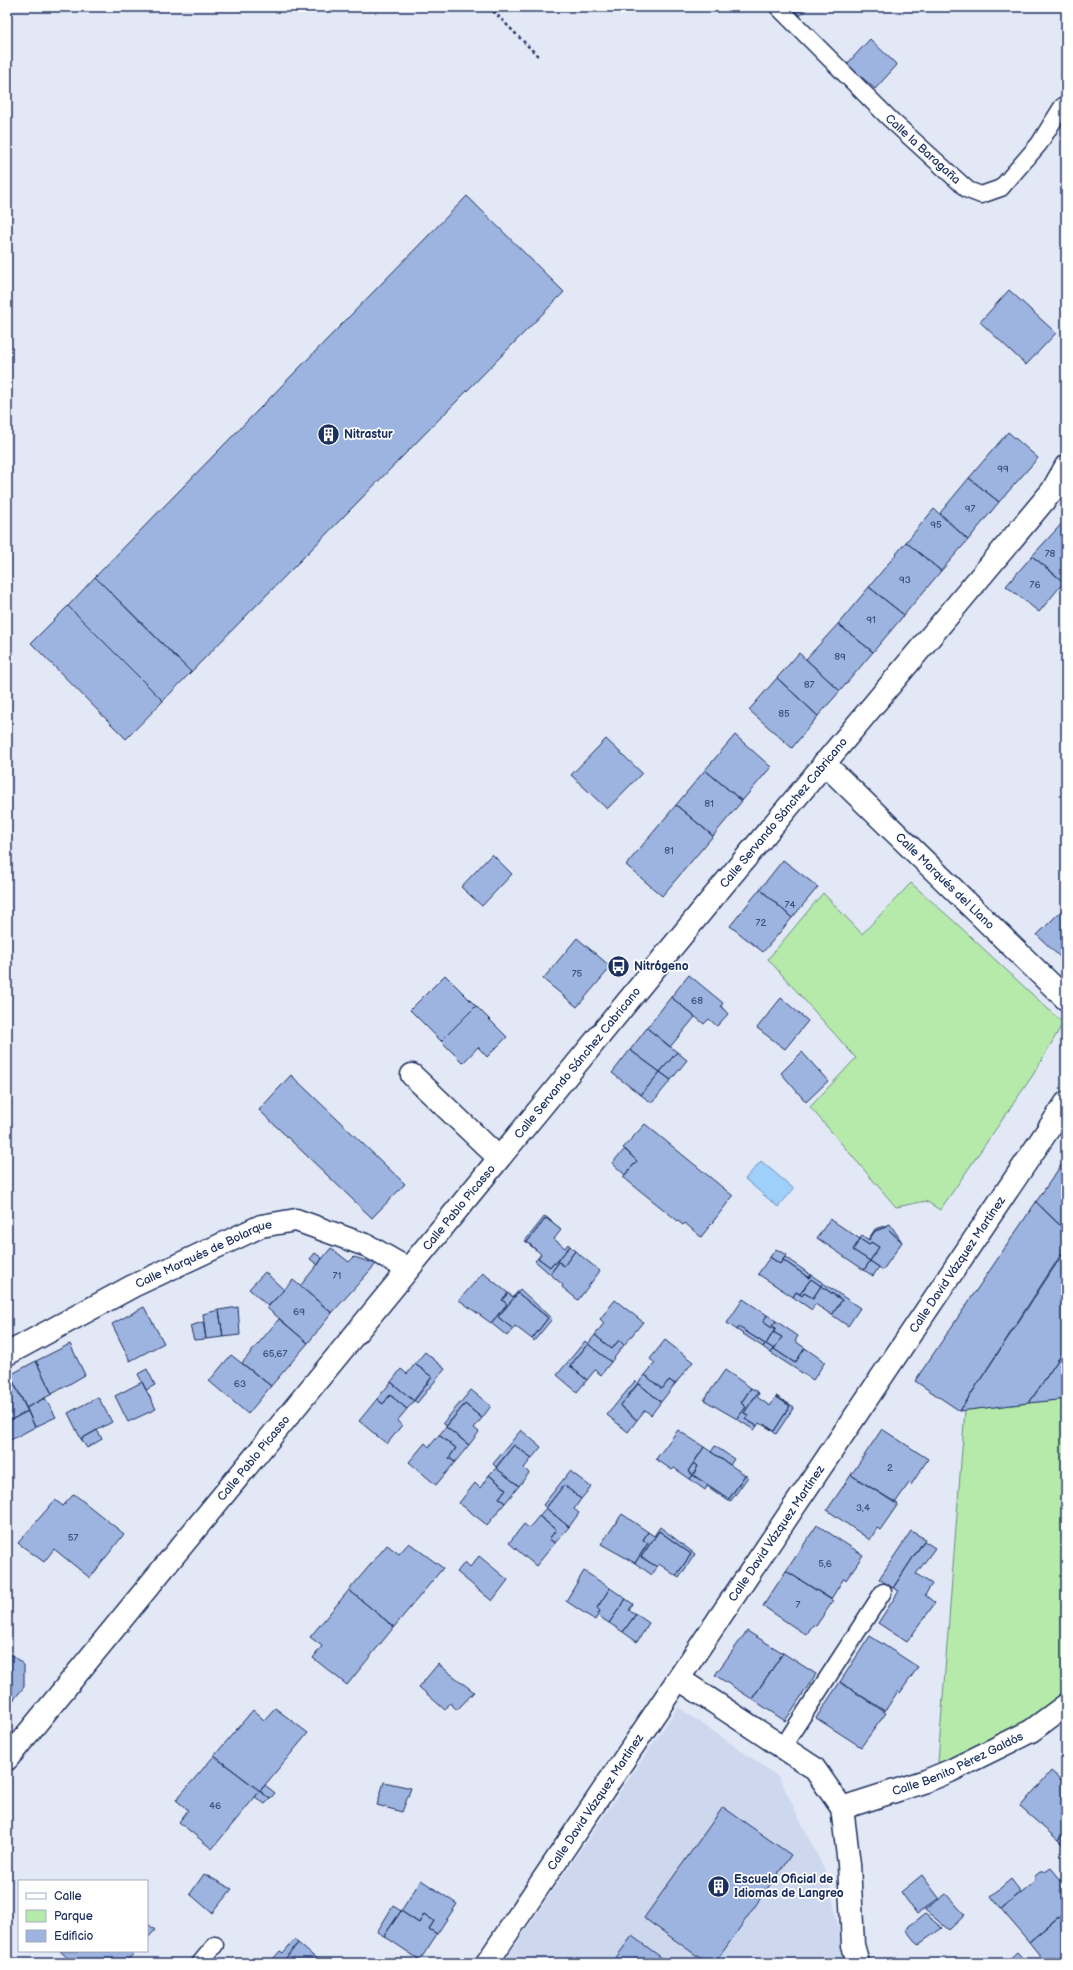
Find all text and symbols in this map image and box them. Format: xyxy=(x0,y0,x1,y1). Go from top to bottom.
street label: Calle la Baragaña xyxy=(882,111,964,188)
building icon: Nitrastur xyxy=(316,421,342,447)
place label: Nitrastur xyxy=(344,427,393,442)
house number: 99 xyxy=(997,463,1009,475)
house number: 97 xyxy=(965,503,975,515)
house number: 95 xyxy=(930,519,942,531)
house number: 78 xyxy=(1045,548,1056,560)
house number: 93 xyxy=(899,574,911,586)
house number: 76 xyxy=(1029,579,1041,591)
house number: 91 xyxy=(866,614,876,626)
house number: 89 xyxy=(834,651,846,663)
house number: 87 xyxy=(804,679,814,691)
house number: 85 xyxy=(778,708,790,720)
street label: Calle Servando Sánchez Cabricano xyxy=(717,735,851,891)
house number: 81 xyxy=(704,798,714,810)
street label: Calle Marqués del Llano xyxy=(892,830,997,933)
house number: 81 xyxy=(664,845,674,857)
house number: 74 xyxy=(784,899,796,911)
house number: 72 xyxy=(756,917,767,929)
bus stop icon: Nitrógeno xyxy=(605,953,631,979)
place label: Nitrógeno xyxy=(634,959,689,974)
house number: 75 xyxy=(572,968,583,980)
street label: Calle Servando Sánchez Cabricano xyxy=(511,984,644,1142)
house number: 68 xyxy=(691,995,703,1007)
street label: Calle Pablo Picasso xyxy=(420,1162,499,1254)
street label: Calle David Vázquez Martínez xyxy=(906,1194,1009,1336)
street label: Calle Marqués de Bolarque xyxy=(133,1217,273,1292)
house number: 71 xyxy=(333,1270,342,1282)
house number: 69 xyxy=(293,1306,305,1318)
house number: 65,67 xyxy=(263,1348,287,1360)
house number: 63 xyxy=(234,1378,246,1390)
street label: Calle Pablo Picasso xyxy=(214,1412,294,1504)
street label: Calle David Vázquez Martínez xyxy=(725,1462,828,1605)
house number: 2 xyxy=(887,1462,893,1474)
house number: 3,4 xyxy=(856,1502,870,1514)
house number: 57 xyxy=(68,1532,78,1544)
house number: 5,6 xyxy=(818,1558,832,1570)
house number: 7 xyxy=(796,1599,801,1611)
street label: Calle Benito Pérez Galdós xyxy=(890,1729,1026,1799)
street label: Calle David Vázquez Martínez xyxy=(545,1731,647,1873)
house number: 46 xyxy=(209,1800,221,1812)
place label: Escuela Oficial de Idiomas de Langreo xyxy=(734,1872,844,1901)
building icon: Escuela Oficial de Idiomas de Langreo xyxy=(705,1873,731,1899)
legend xyxy=(18,1880,148,1952)
text: Calle xyxy=(54,1889,82,1904)
text: Parque xyxy=(54,1909,93,1924)
text: Edificio xyxy=(54,1929,94,1944)

